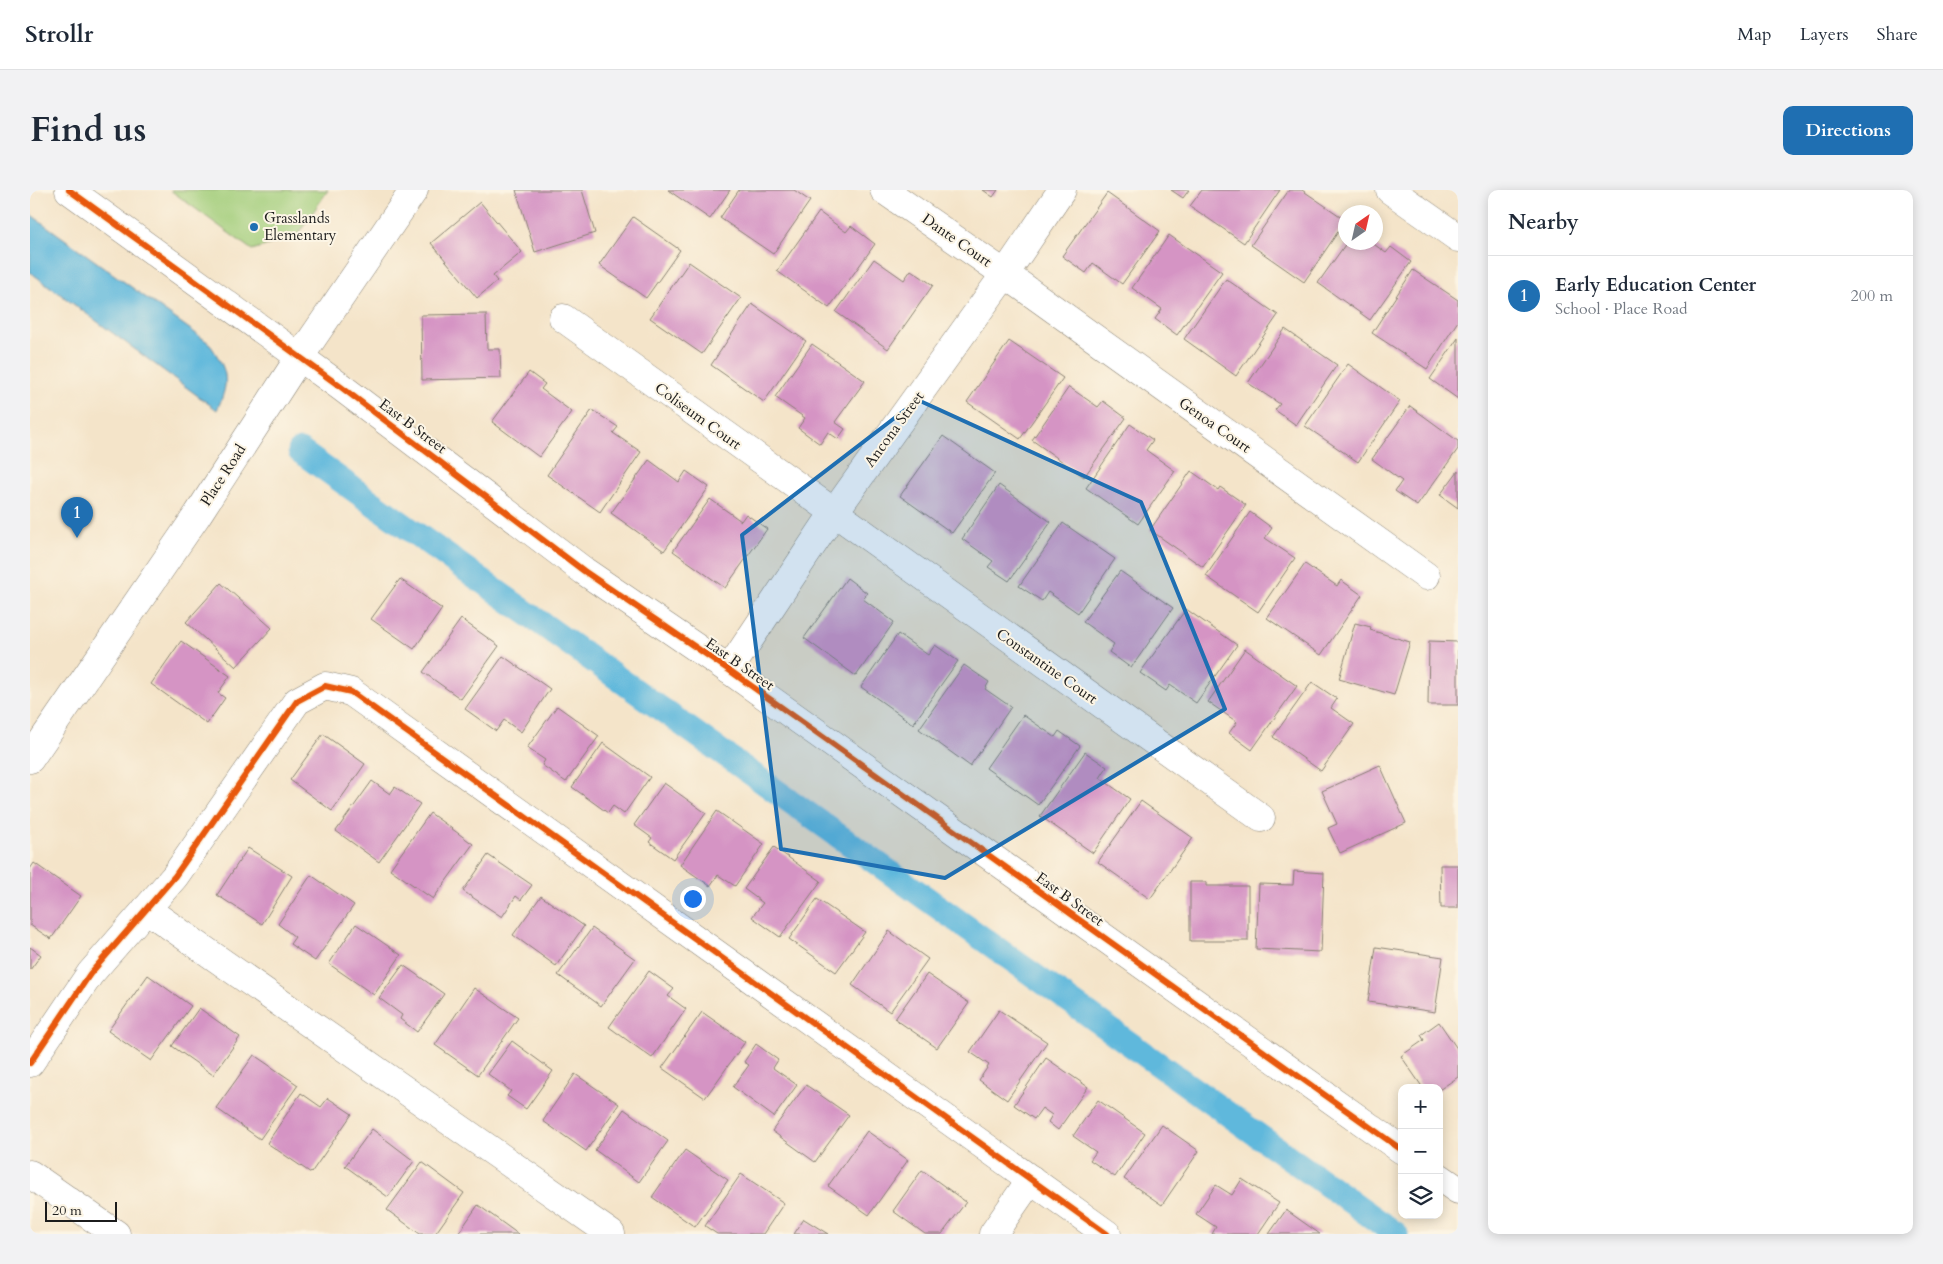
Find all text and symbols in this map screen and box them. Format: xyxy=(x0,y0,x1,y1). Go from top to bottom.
text: Strollr xyxy=(25,18,93,51)
text: Map xyxy=(1737,22,1772,47)
text: Layers xyxy=(1800,22,1849,47)
text: Share xyxy=(1877,22,1918,47)
text: Find us xyxy=(30,106,146,154)
button: Directions xyxy=(1783,106,1913,155)
north arrow xyxy=(1338,205,1383,250)
place label: Grasslands Elementary xyxy=(264,208,337,245)
text: Nearby xyxy=(1508,208,1579,237)
street label: Dante Court xyxy=(918,209,996,272)
marker: Grasslands Elementary xyxy=(248,221,260,233)
text: Early Education Center xyxy=(1555,272,1756,298)
text: 1 xyxy=(1520,285,1528,307)
text: 200 m xyxy=(1851,285,1893,307)
text: School · Place Road xyxy=(1555,298,1688,320)
street label: Coliseum Court xyxy=(651,378,746,454)
street label: Ancona Street xyxy=(860,387,928,471)
street label: Genoa Court xyxy=(1175,393,1255,457)
street label: East B Street xyxy=(375,394,451,458)
street label: Place Road xyxy=(196,440,250,510)
pin: 1 xyxy=(61,497,93,538)
street label: Constantine Court xyxy=(992,624,1102,709)
street label: East B Street xyxy=(702,633,779,695)
street label: East B Street xyxy=(1032,867,1108,931)
your location xyxy=(680,886,706,912)
map controls xyxy=(1398,1084,1443,1219)
button: + xyxy=(1398,1084,1443,1129)
button: − xyxy=(1398,1129,1443,1174)
button: layers xyxy=(1398,1174,1443,1219)
scale bar xyxy=(45,1199,118,1222)
text: 20 m xyxy=(52,1201,82,1220)

